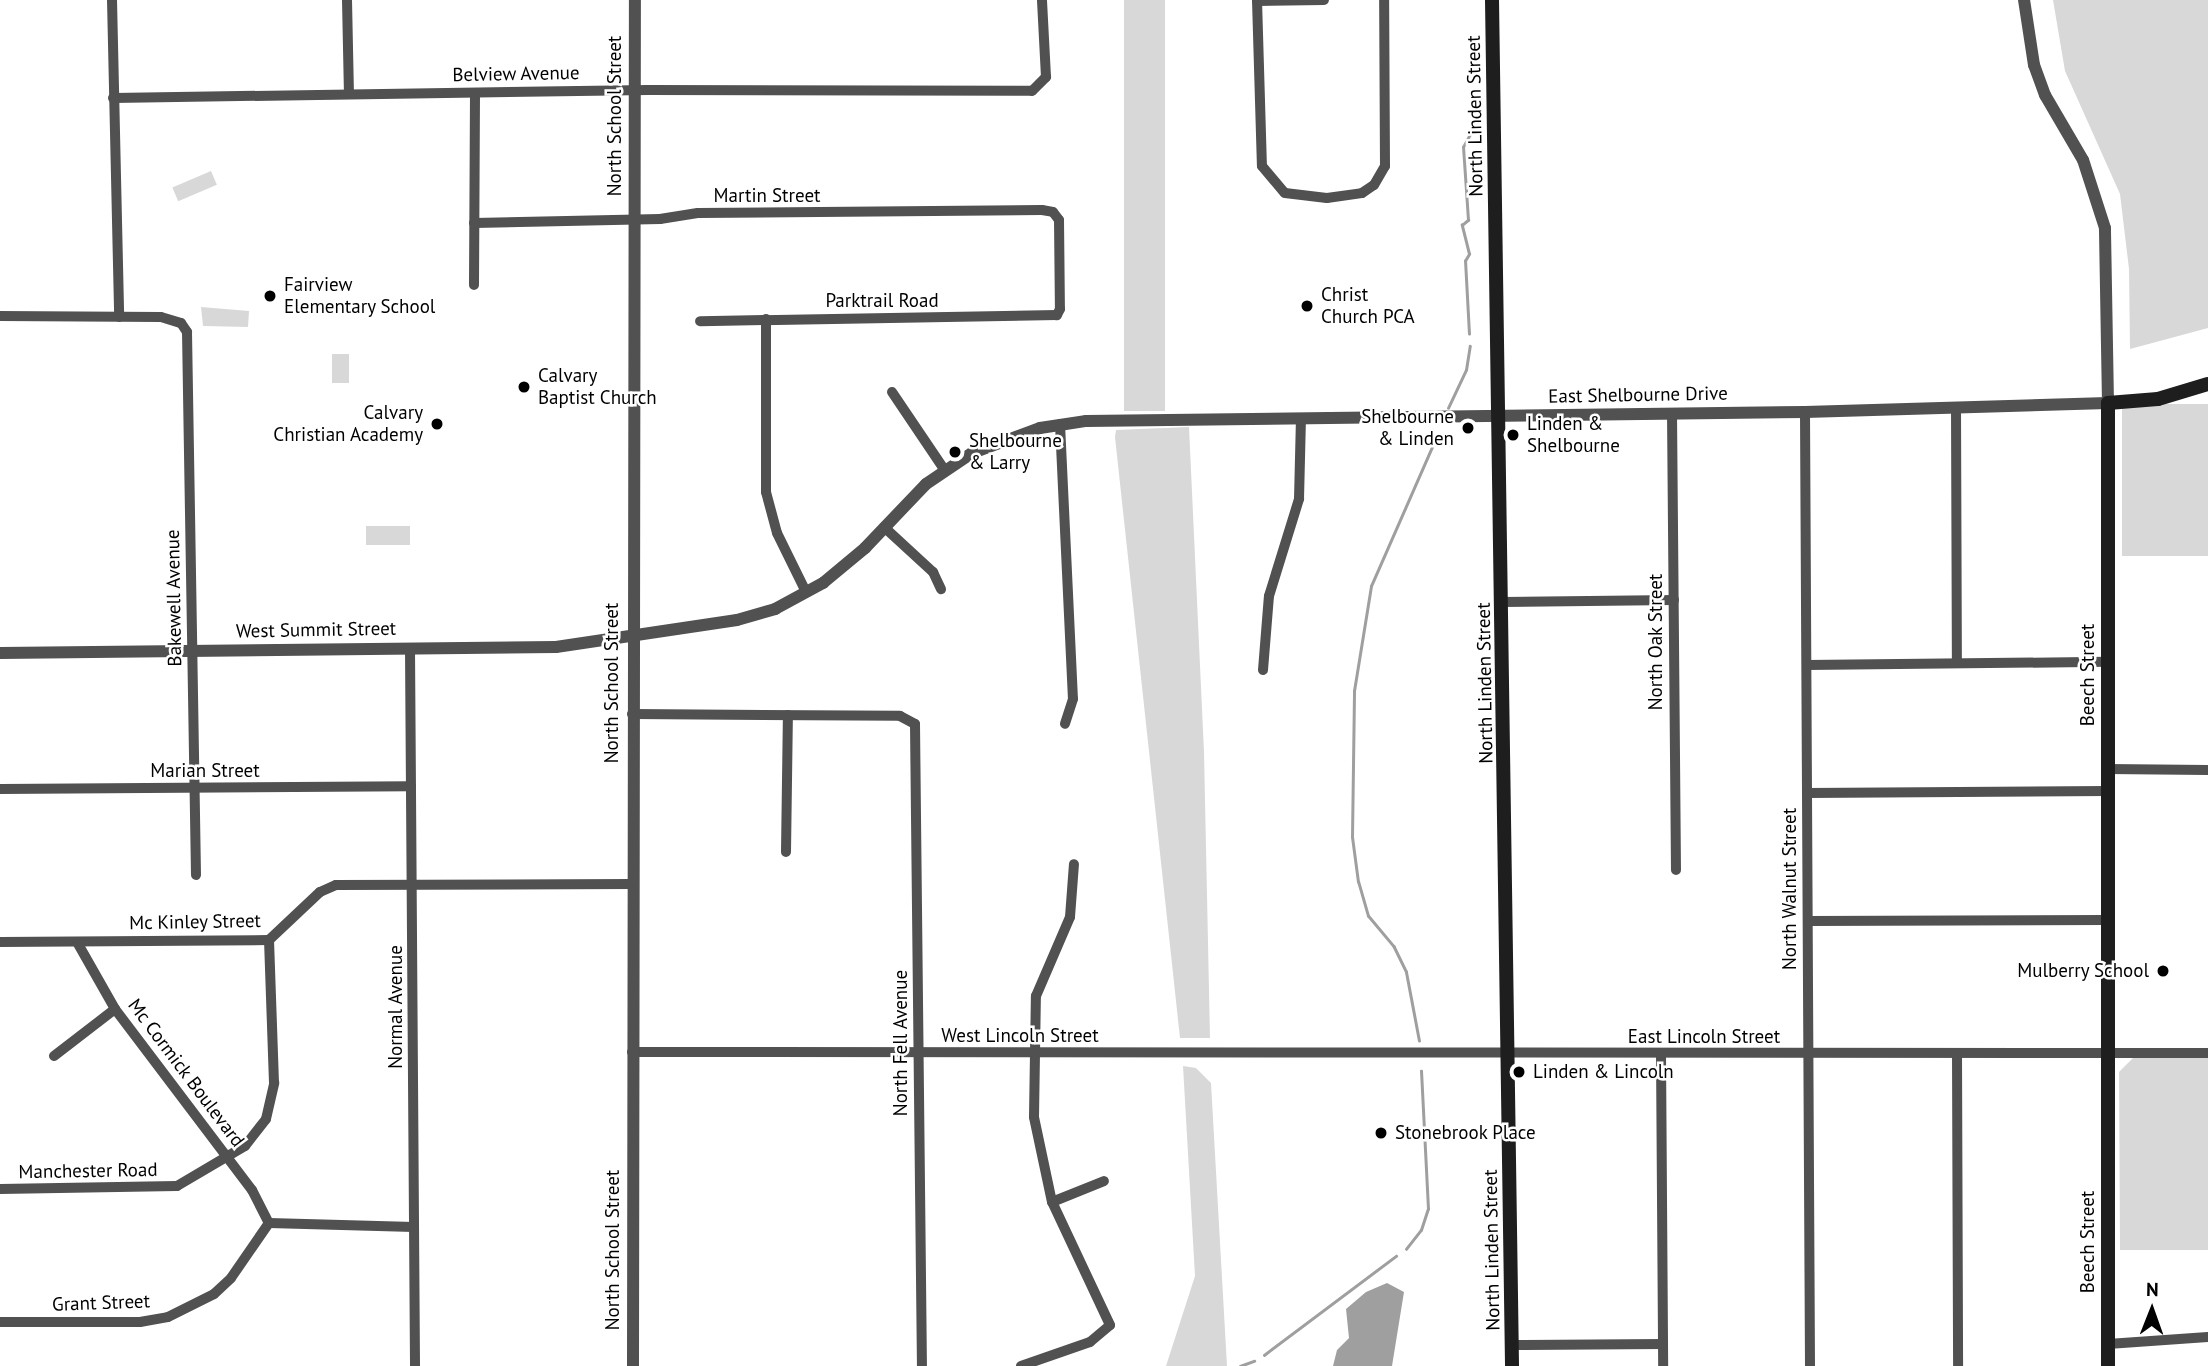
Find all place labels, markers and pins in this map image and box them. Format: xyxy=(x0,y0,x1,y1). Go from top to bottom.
place label: Fairview Elementary School xyxy=(284,274,436,318)
place label: Christ Church PCA xyxy=(1321,284,1415,328)
marker: Fairview Elementary School xyxy=(262,288,278,304)
marker: Christ Church PCA xyxy=(1299,298,1315,314)
place label: Calvary Baptist Church xyxy=(538,365,657,409)
marker: Calvary Baptist Church xyxy=(516,379,532,395)
place label: Calvary Christian Academy xyxy=(273,402,423,446)
place label: Shelbourne & Linden xyxy=(1361,406,1454,450)
place label: Linden & Shelbourne xyxy=(1527,413,1620,457)
marker: Calvary Christian Academy xyxy=(429,416,445,432)
marker: Shelbourne & Linden xyxy=(1460,420,1476,436)
marker: Linden & Shelbourne xyxy=(1505,427,1521,443)
place label: Shelbourne & Larry xyxy=(969,430,1062,474)
marker: Shelbourne & Larry xyxy=(947,444,963,460)
place label: Mulberry School xyxy=(2016,960,2149,982)
marker: Mulberry School xyxy=(2155,963,2171,979)
place label: Linden & Lincoln xyxy=(1533,1061,1674,1083)
marker: Linden & Lincoln xyxy=(1511,1064,1527,1080)
place label: Stonebrook Place xyxy=(1395,1122,1536,1144)
marker: Stonebrook Place xyxy=(1373,1125,1389,1141)

